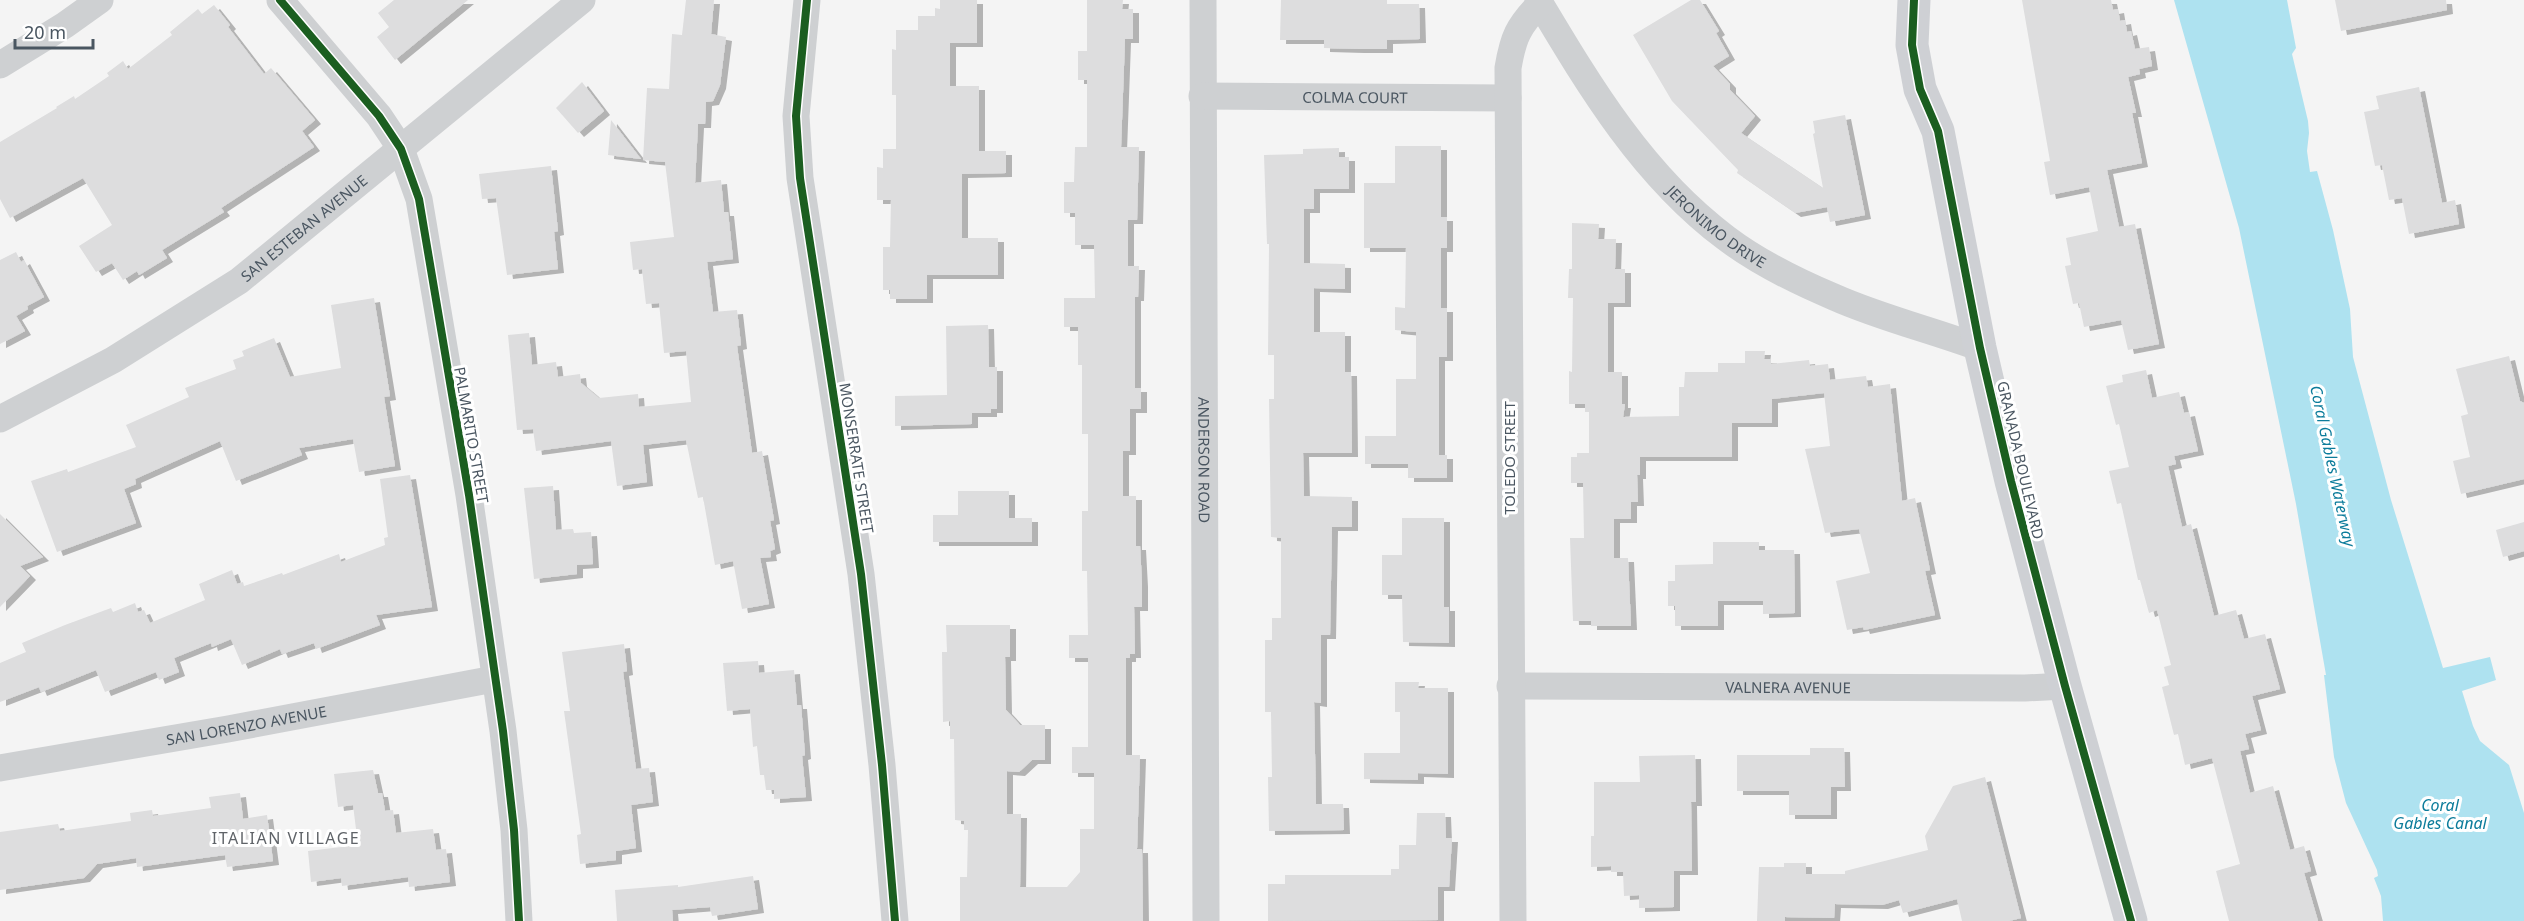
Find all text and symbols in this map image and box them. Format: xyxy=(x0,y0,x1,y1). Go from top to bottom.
scale bar xyxy=(15,12,93,50)
text: 20 m xyxy=(24,20,66,44)
street label: COLMA COURT xyxy=(1302,87,1408,107)
street label: SAN ESTEBAN AVENUE xyxy=(236,170,371,286)
street label: JERONIMO DRIVE xyxy=(1661,179,1770,272)
street label: PALMARITO STREET xyxy=(450,365,494,505)
street label: GRANADA BOULEVARD xyxy=(1993,379,2049,541)
street label: MONSERRATE STREET xyxy=(835,381,879,535)
water label: Coral Gables Waterway xyxy=(2305,383,2361,550)
street label: ANDERSON ROAD xyxy=(1194,397,1215,523)
street label: TOLEDO STREET xyxy=(1499,401,1519,515)
street label: VALNERA AVENUE xyxy=(1725,677,1851,697)
street label: SAN LORENZO AVENUE xyxy=(165,701,328,749)
water label: Coral Gables Canal xyxy=(2393,794,2488,834)
district label: ITALIAN VILLAGE xyxy=(212,827,360,849)

